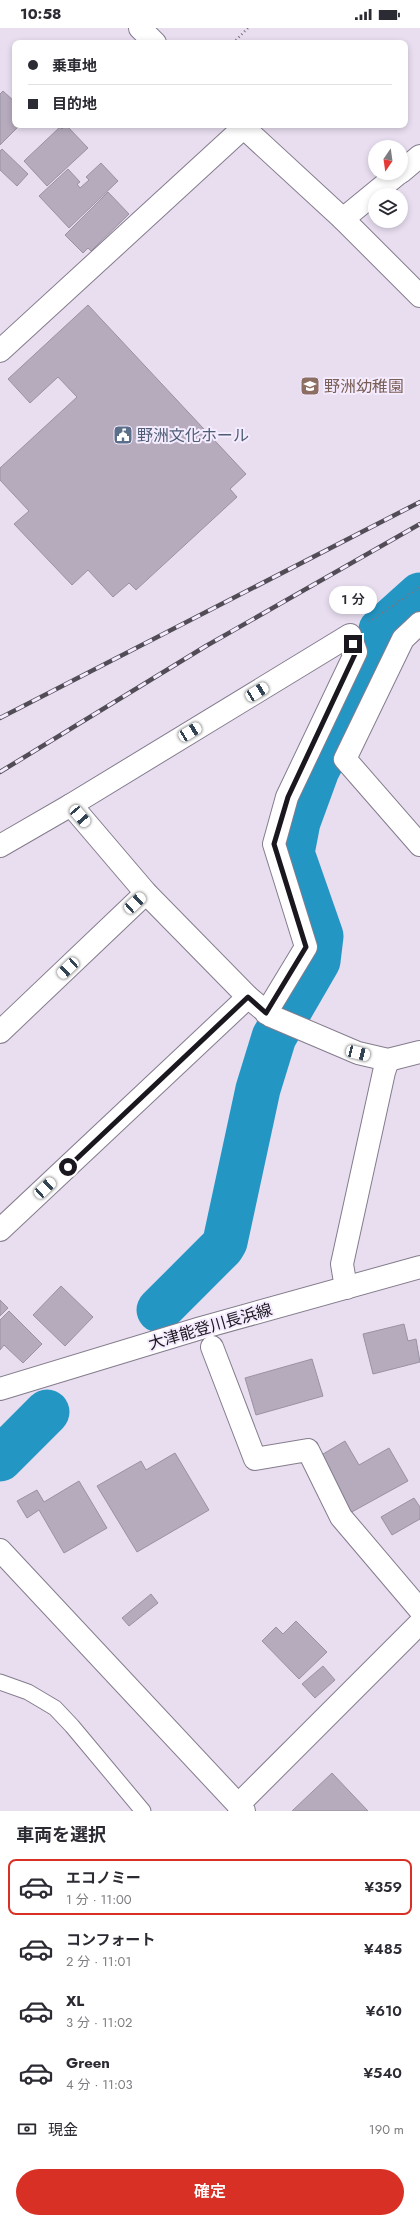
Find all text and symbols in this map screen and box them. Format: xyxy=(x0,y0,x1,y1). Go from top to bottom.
text: 10:58 xyxy=(20,3,61,25)
text: 乗車地 xyxy=(52,55,97,77)
text: 目的地 xyxy=(52,93,97,115)
north arrow xyxy=(368,140,408,180)
map controls xyxy=(368,140,408,228)
button: layers xyxy=(368,188,408,228)
school or university icon: 野洲幼稚園 xyxy=(299,375,321,397)
place label: 野洲幼稚園 xyxy=(324,375,404,398)
public building icon: 野洲文化ホール xyxy=(112,424,134,446)
place label: 野洲文化ホール xyxy=(137,424,249,447)
callout: 1 分 xyxy=(329,586,377,614)
text: 1 分 xyxy=(341,590,365,609)
route end xyxy=(344,635,362,653)
car xyxy=(244,681,270,703)
car xyxy=(177,721,203,743)
car xyxy=(68,803,92,829)
car xyxy=(122,890,148,916)
car xyxy=(55,955,81,981)
car xyxy=(345,1044,371,1062)
route start xyxy=(59,1158,77,1176)
car xyxy=(32,1175,58,1201)
street label: 大津能登川長浜線 xyxy=(145,1298,275,1355)
text: 車両を選択 xyxy=(16,1822,106,1848)
text: エコノミー xyxy=(66,1867,141,1889)
icon: car xyxy=(18,1869,54,1905)
text: ¥359 xyxy=(365,1876,402,1898)
text: 1 分 · 11:00 xyxy=(66,1890,132,1909)
text: コンフォート xyxy=(66,1929,156,1951)
icon: car xyxy=(18,1931,54,1967)
text: ¥485 xyxy=(364,1938,402,1960)
text: 2 分 · 11:01 xyxy=(66,1952,131,1971)
text: XL xyxy=(66,1990,84,2012)
icon: car xyxy=(18,1993,54,2029)
text: ¥610 xyxy=(366,2000,402,2022)
text: 3 分 · 11:02 xyxy=(66,2013,133,2032)
text: Green xyxy=(66,2052,110,2074)
icon: car xyxy=(18,2055,54,2091)
text: ¥540 xyxy=(364,2062,402,2084)
text: 4 分 · 11:03 xyxy=(66,2075,133,2094)
icon: cash xyxy=(16,2118,38,2140)
text: 現金 xyxy=(48,2119,78,2141)
text: 190 m xyxy=(369,2120,404,2139)
button: 確定 xyxy=(16,2169,404,2215)

